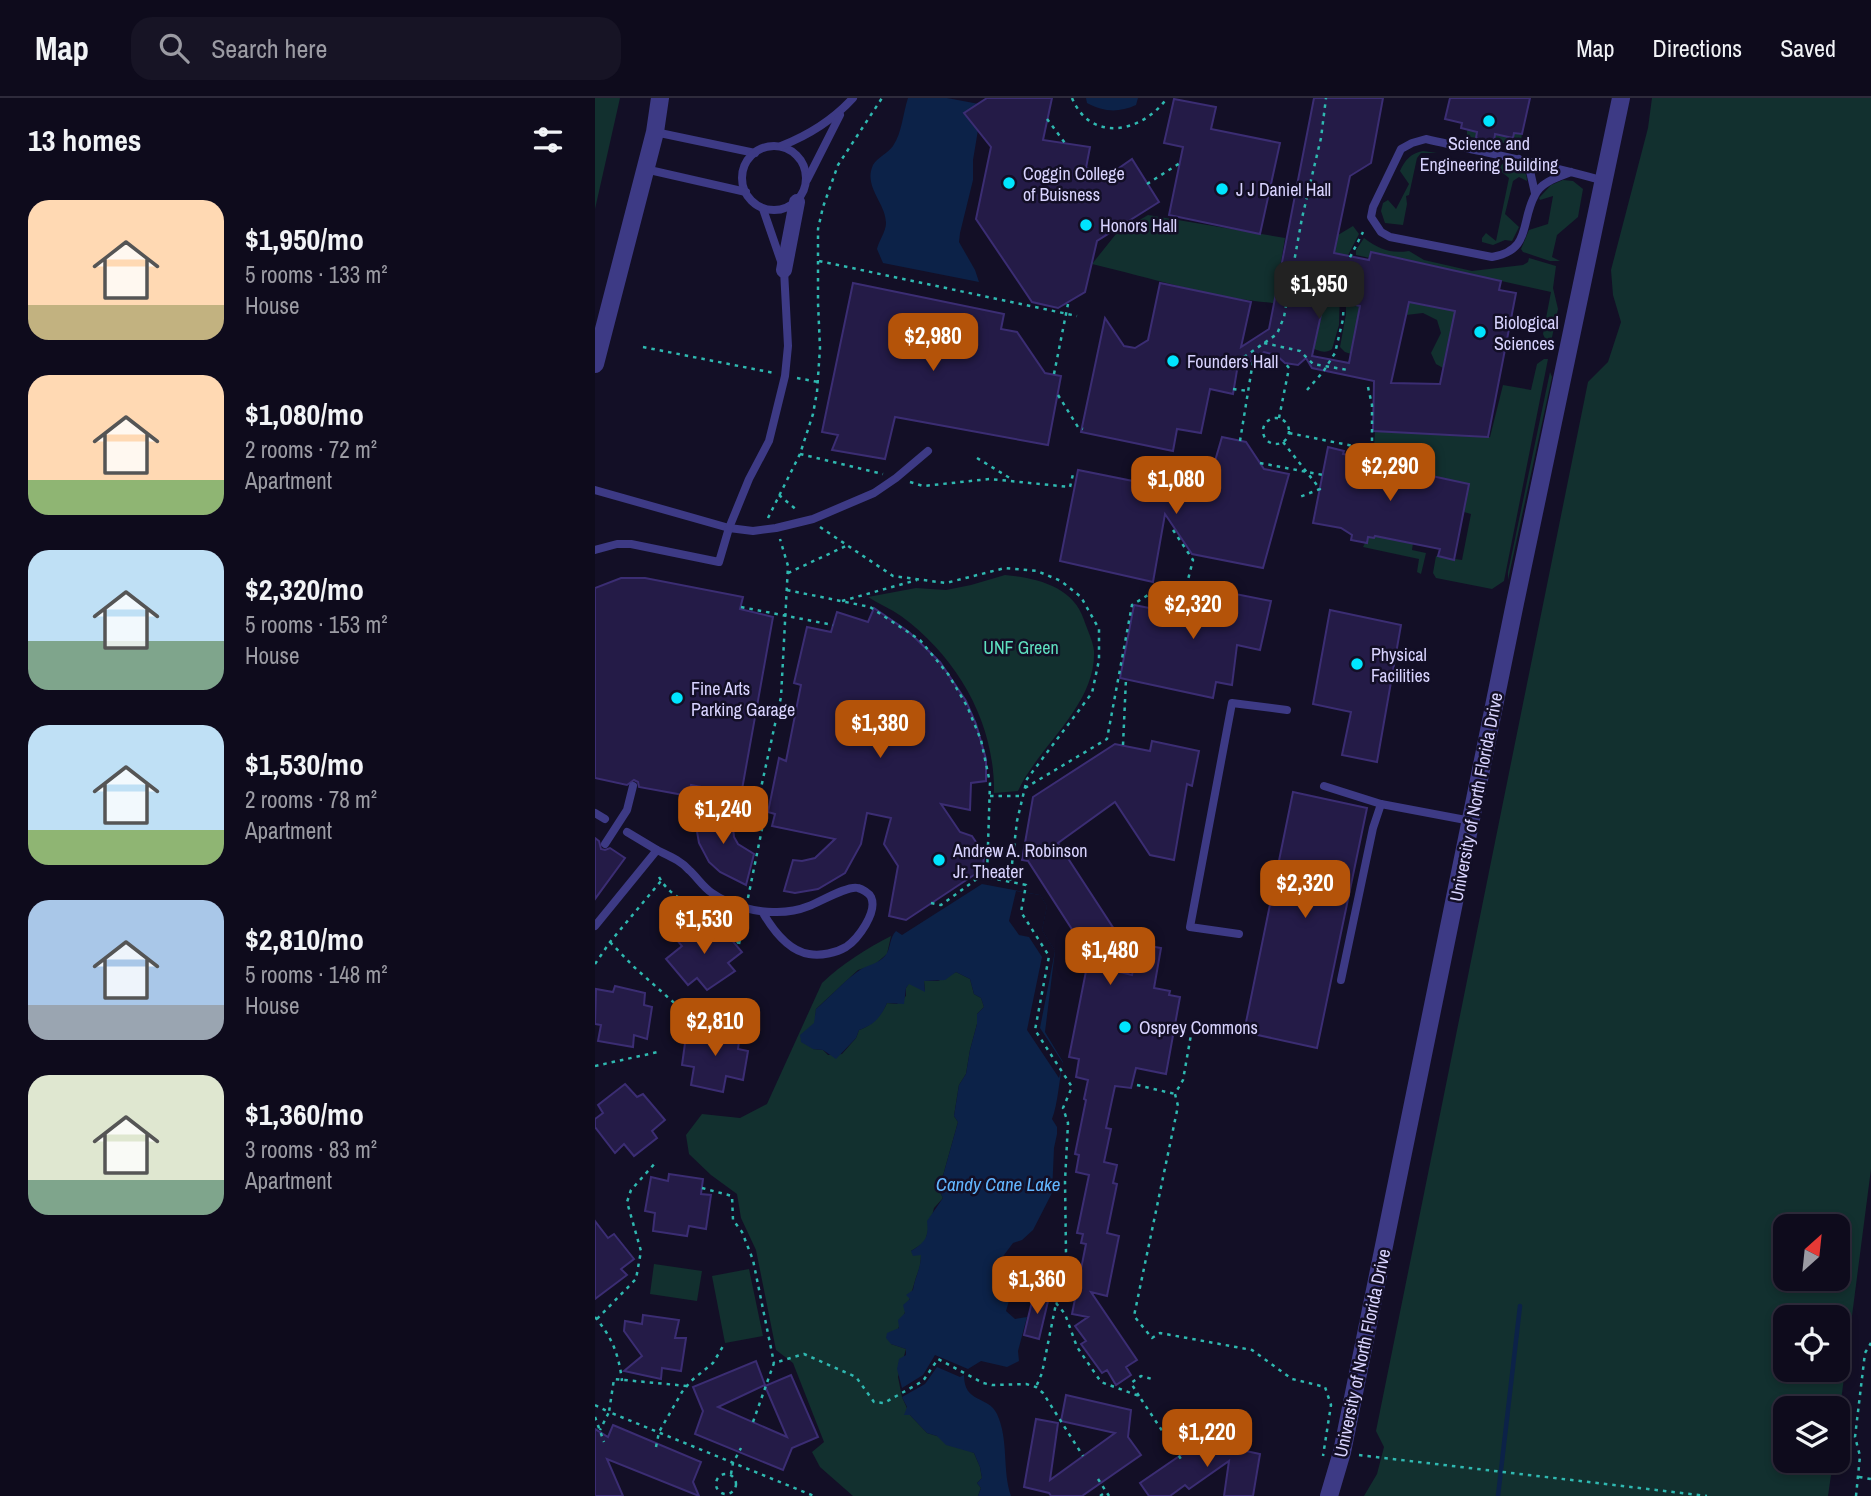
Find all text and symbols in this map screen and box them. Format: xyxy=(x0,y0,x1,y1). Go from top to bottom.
search box xyxy=(131,17,621,80)
text: Map xyxy=(35,26,89,70)
icon: search xyxy=(155,29,193,67)
text: Search here xyxy=(211,31,327,66)
text: Map xyxy=(1576,32,1614,64)
text: Directions xyxy=(1652,32,1742,64)
text: Saved xyxy=(1780,32,1836,64)
marker: Science and Engineering Building xyxy=(1481,113,1497,129)
text: 13 homes xyxy=(28,120,142,160)
icon: filters xyxy=(529,121,567,159)
place label: Science and Engineering Building xyxy=(1420,131,1559,177)
place label: Coggin College of Buisness xyxy=(1023,161,1125,207)
marker: Coggin College of Buisness xyxy=(1001,175,1017,191)
place label: J J Daniel Hall xyxy=(1236,177,1331,202)
marker: J J Daniel Hall xyxy=(1214,181,1230,197)
place label: Honors Hall xyxy=(1100,213,1177,238)
marker: Honors Hall xyxy=(1078,217,1094,233)
text: $1,950/mo xyxy=(245,219,364,259)
icon: home xyxy=(84,228,168,312)
text: 5 rooms · 133 m² xyxy=(245,259,388,290)
pin: $1,950 xyxy=(1262,262,1376,321)
text: $1,950 xyxy=(1290,268,1348,299)
text: House xyxy=(245,290,300,321)
place label: Biological Sciences xyxy=(1494,310,1559,356)
pin: $2,980 xyxy=(876,314,990,373)
text: $2,980 xyxy=(904,320,962,351)
marker: Biological Sciences xyxy=(1472,324,1488,340)
place label: Founders Hall xyxy=(1187,349,1278,374)
marker: Founders Hall xyxy=(1165,353,1181,369)
text: $1,080/mo xyxy=(245,394,364,434)
icon: home xyxy=(84,403,168,487)
text: 2 rooms · 72 m² xyxy=(245,434,377,465)
pin: $2,290 xyxy=(1333,444,1447,503)
text: $2,290 xyxy=(1361,450,1419,481)
pin: $1,080 xyxy=(1119,456,1233,516)
text: $1,080 xyxy=(1147,463,1205,494)
text: Apartment xyxy=(245,465,332,496)
text: $2,320/mo xyxy=(245,569,364,609)
icon: home xyxy=(84,578,168,662)
pin: $2,320 xyxy=(1136,582,1250,641)
text: $2,320 xyxy=(1164,588,1222,619)
text: 5 rooms · 153 m² xyxy=(245,609,388,640)
park label: UNF Green xyxy=(983,635,1059,660)
text: House xyxy=(245,640,300,671)
place label: Physical Facilities xyxy=(1371,642,1430,688)
marker: Physical Facilities xyxy=(1349,656,1365,672)
place label: Fine Arts Parking Garage xyxy=(691,676,795,722)
marker: Fine Arts Parking Garage xyxy=(669,690,685,706)
street label: University of North Florida Drive xyxy=(1443,690,1509,904)
pin: $1,380 xyxy=(823,700,937,760)
text: $1,380 xyxy=(851,707,909,738)
text: $1,530/mo xyxy=(245,744,364,784)
icon: home xyxy=(84,753,168,837)
text: 2 rooms · 78 m² xyxy=(245,784,377,815)
pin: $1,240 xyxy=(666,786,780,846)
text: $1,240 xyxy=(694,793,752,824)
text: Apartment xyxy=(245,815,332,846)
place label: Andrew A. Robinson Jr. Theater xyxy=(952,838,1088,884)
marker: Andrew A. Robinson Jr. Theater xyxy=(931,852,947,868)
pin: $2,320 xyxy=(1248,860,1362,920)
text: $2,320 xyxy=(1276,867,1334,898)
pin: $1,530 xyxy=(647,896,761,956)
text: $1,530 xyxy=(675,903,733,934)
text: $2,810/mo xyxy=(245,919,364,959)
icon: home xyxy=(84,928,168,1012)
pin: $1,480 xyxy=(1053,928,1167,987)
text: $1,480 xyxy=(1081,934,1139,965)
text: 5 rooms · 148 m² xyxy=(245,959,388,990)
text: House xyxy=(245,990,300,1021)
pin: $2,810 xyxy=(658,998,772,1058)
text: $2,810 xyxy=(686,1005,744,1036)
place label: Osprey Commons xyxy=(1139,1015,1258,1040)
marker: Osprey Commons xyxy=(1117,1019,1133,1035)
text: $1,360/mo xyxy=(245,1094,364,1134)
icon: home xyxy=(84,1103,168,1187)
text: 3 rooms · 83 m² xyxy=(245,1134,377,1165)
text: Apartment xyxy=(245,1165,332,1196)
water label: Candy Cane Lake xyxy=(936,1171,1060,1197)
north arrow xyxy=(1773,1214,1850,1292)
map controls xyxy=(1773,1214,1850,1473)
street label: University of North Florida Drive xyxy=(1328,1246,1396,1460)
pin: $1,360 xyxy=(980,1256,1094,1316)
text: $1,360 xyxy=(1008,1263,1066,1294)
button: locate xyxy=(1773,1305,1850,1382)
button: layers xyxy=(1773,1396,1850,1473)
pin: $1,220 xyxy=(1150,1410,1264,1469)
text: $1,220 xyxy=(1178,1416,1236,1447)

